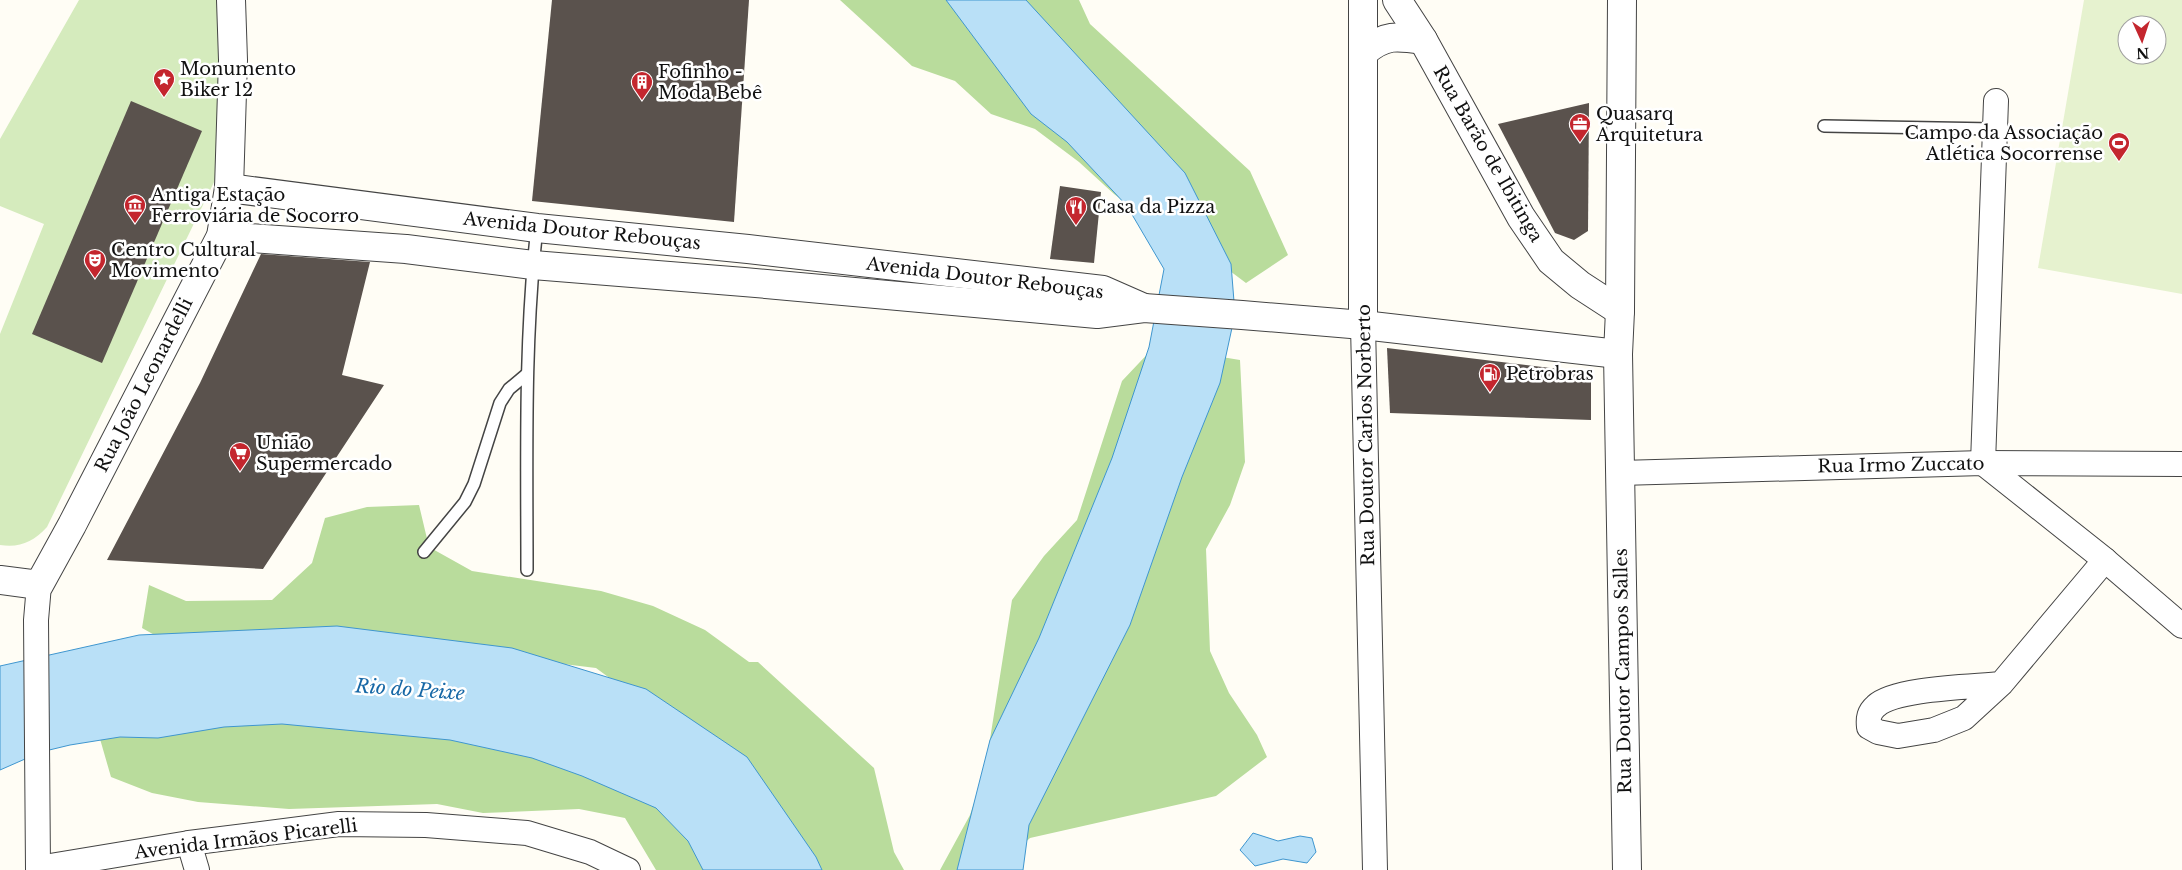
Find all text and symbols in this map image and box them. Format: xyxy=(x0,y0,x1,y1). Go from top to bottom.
north arrow xyxy=(2117,15,2167,65)
text: N xyxy=(2136,44,2150,62)
place label: Monumento Biker 12 xyxy=(180,58,296,101)
place label: Fofinho - Moda Bebê xyxy=(658,61,762,104)
street label: Rua Barão de Ibitinga xyxy=(1429,62,1547,246)
place icon: Monumento Biker 12 xyxy=(152,67,176,98)
building icon: Fofinho - Moda Bebê xyxy=(630,70,654,101)
place label: Quasarq Arquitetura xyxy=(1595,103,1703,146)
office icon: Quasarq Arquitetura xyxy=(1568,112,1592,143)
place label: Campo da Associação Atlética Socorrense xyxy=(1905,122,2103,165)
sports icon: Campo da Associação Atlética Socorrense xyxy=(2107,131,2131,162)
place label: Antiga Estação Ferroviária de Socorro xyxy=(150,184,359,227)
museum icon: Antiga Estação Ferroviária de Socorro xyxy=(123,193,147,224)
restaurant icon: Casa da Pizza xyxy=(1064,195,1088,226)
place label: Casa da Pizza xyxy=(1092,196,1215,218)
street label: Avenida Doutor Rebouças xyxy=(461,207,702,254)
place label: Centro Cultural Movimento xyxy=(111,239,256,282)
theatre icon: Centro Cultural Movimento xyxy=(83,248,107,279)
street label: Avenida Doutor Rebouças xyxy=(864,252,1105,303)
street label: Rua João Leonardelli xyxy=(90,294,198,476)
street label: Rua Doutor Carlos Norberto xyxy=(1353,304,1379,566)
fuel station icon: Petrobras xyxy=(1478,362,1502,393)
place label: Petrobras xyxy=(1506,363,1594,385)
place label: União Supermercado xyxy=(256,432,392,475)
supermarket icon: União Supermercado xyxy=(228,441,252,472)
street label: Rua Irmo Zuccato xyxy=(1817,453,1985,477)
street label: Rua Doutor Campos Salles xyxy=(1610,548,1636,794)
water label: Rio do Peixe xyxy=(353,674,466,705)
street label: Avenida Irmãos Picarelli xyxy=(132,814,359,864)

